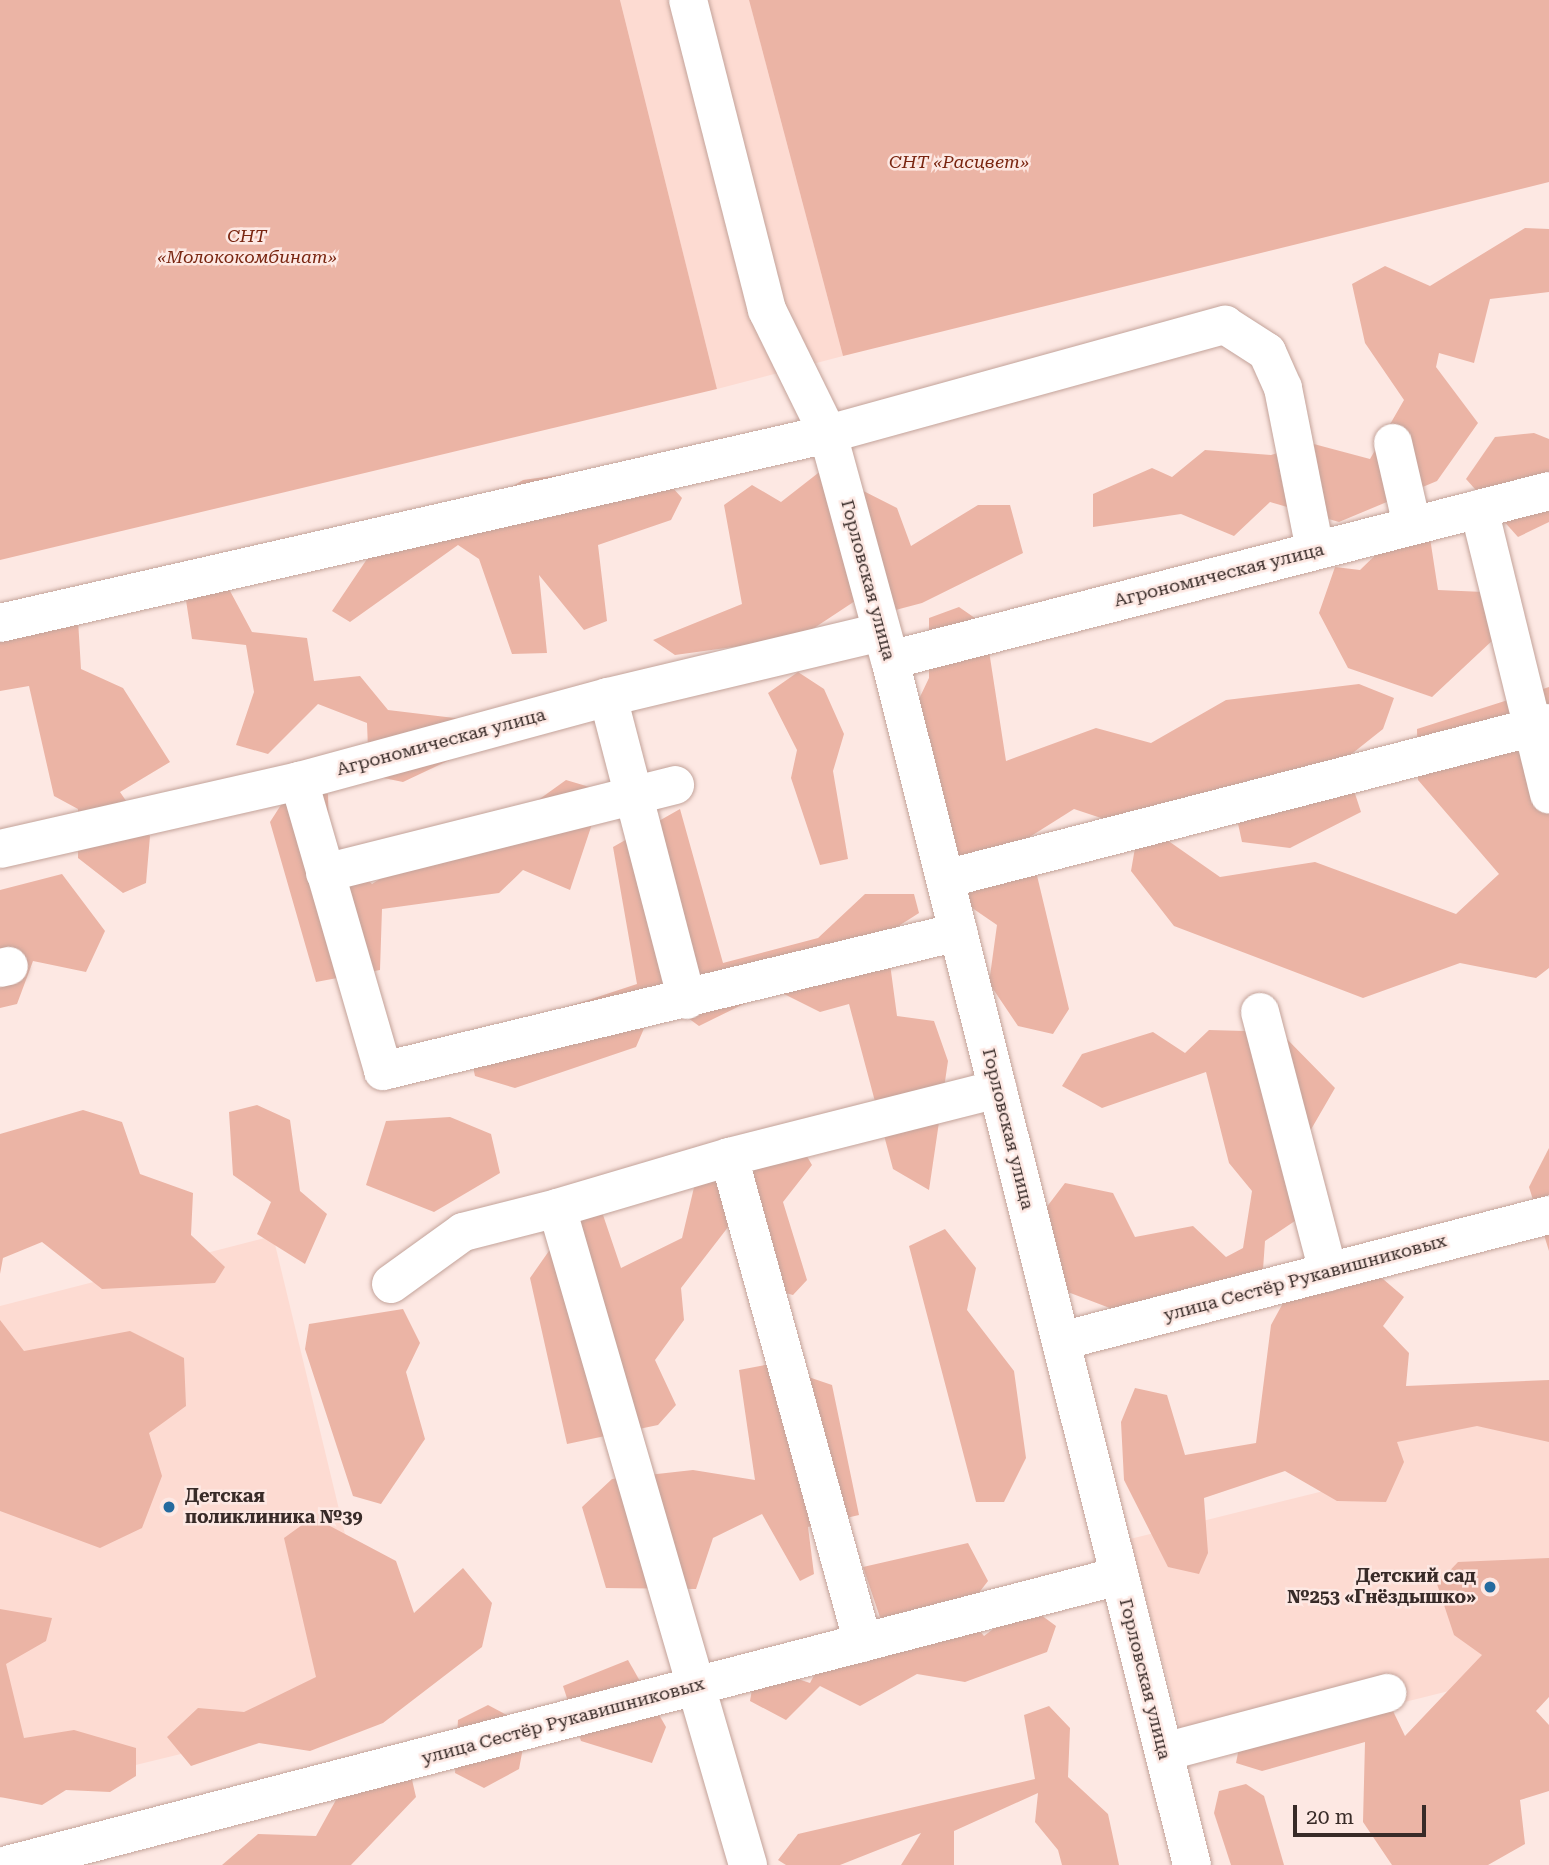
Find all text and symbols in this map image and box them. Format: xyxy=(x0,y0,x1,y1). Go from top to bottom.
park label: СНТ «Расцвет» xyxy=(889,151,1029,173)
park label: СНТ «Молококомбинат» xyxy=(157,226,337,268)
street label: Горловская улица xyxy=(836,497,900,663)
street label: Агрономическая улица xyxy=(1112,538,1326,612)
street label: Агрономическая улица xyxy=(334,704,548,780)
street label: Горловская улица xyxy=(978,1046,1038,1212)
street label: улица Сестёр Рукавишниковых xyxy=(1161,1230,1449,1326)
place label: Детская поликлиника №39 xyxy=(185,1486,363,1528)
marker: Детская поликлиника №39 xyxy=(159,1497,179,1517)
place label: Детский сад №253 «Гнёздышко» xyxy=(1287,1566,1476,1608)
marker: Детский сад №253 «Гнёздышко» xyxy=(1482,1579,1498,1595)
street label: Горловская улица xyxy=(1115,1596,1175,1762)
street label: улица Сестёр Рукавишниковых xyxy=(419,1673,707,1769)
scale bar xyxy=(1297,1792,1430,1836)
text: 20 m xyxy=(1306,1805,1354,1829)

